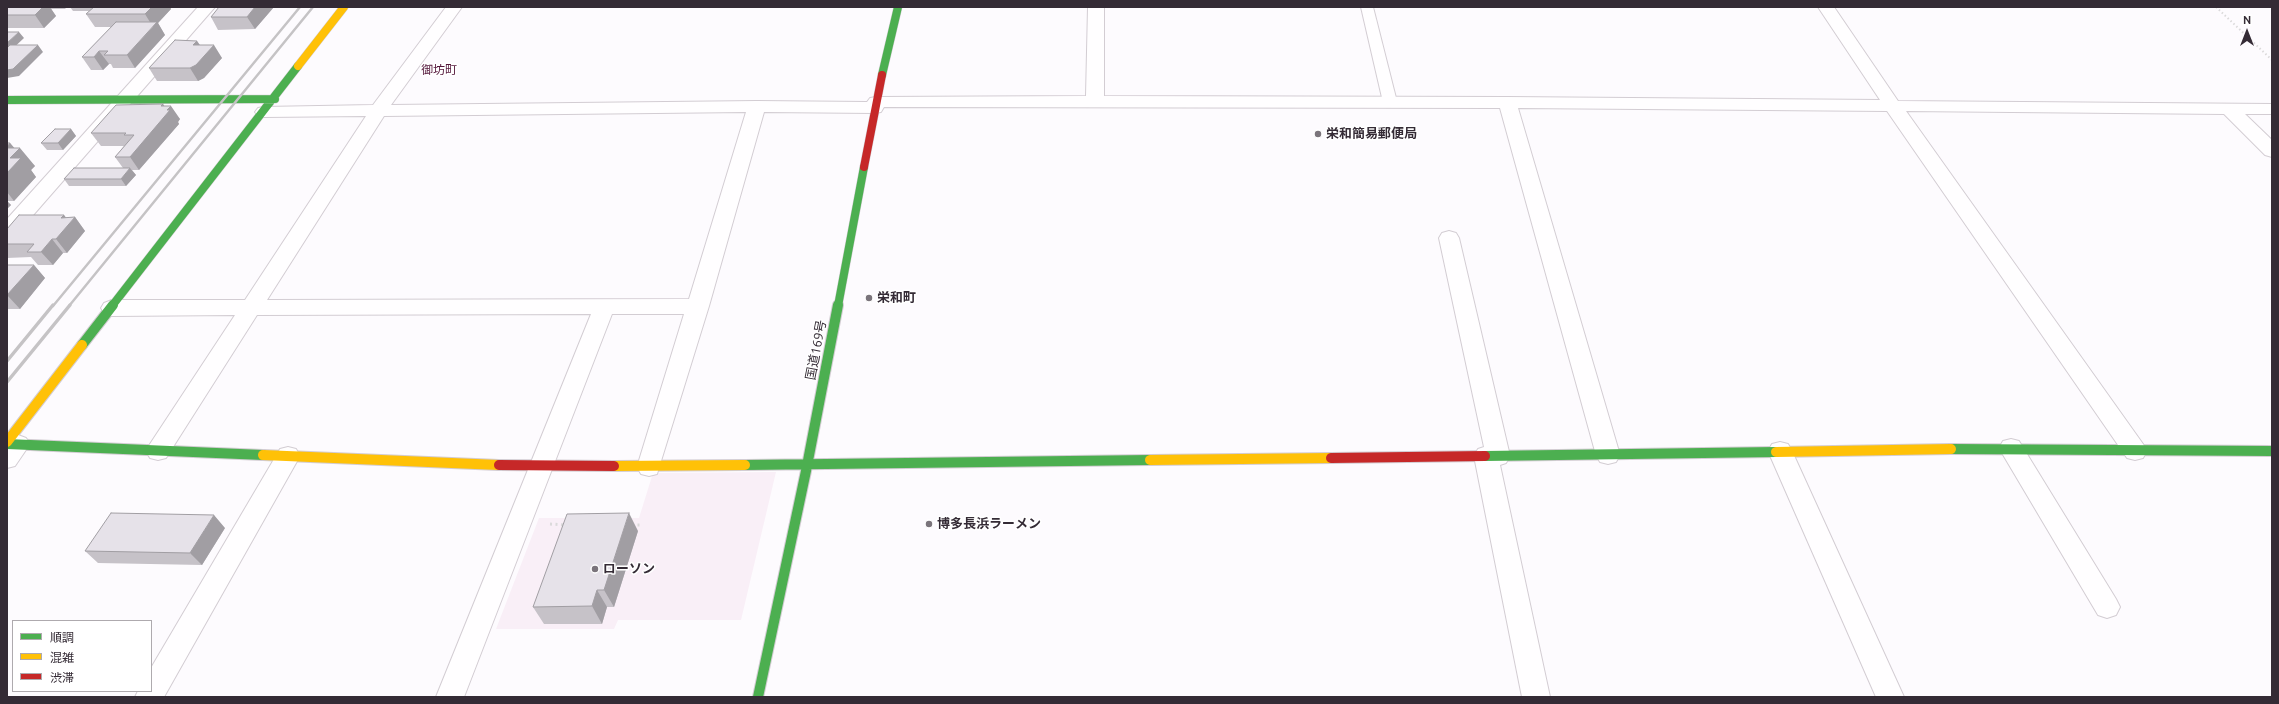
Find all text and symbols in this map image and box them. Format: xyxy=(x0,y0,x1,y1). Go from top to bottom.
north arrow xyxy=(2227,12,2267,52)
text: N xyxy=(2243,14,2251,26)
district label: 御坊町 xyxy=(421,63,457,77)
place label: 栄和簡易郵便局 xyxy=(1326,126,1417,142)
marker: 栄和簡易郵便局 xyxy=(1313,129,1323,139)
place label: 栄和町 xyxy=(877,290,916,306)
marker: 栄和町 xyxy=(864,293,874,303)
street label: 国道169号 xyxy=(803,319,829,381)
place label: 博多長浜ラーメン xyxy=(937,516,1041,532)
marker: 博多長浜ラーメン xyxy=(924,519,934,529)
place label: ローソン xyxy=(603,561,655,577)
marker: ローソン xyxy=(590,564,600,574)
legend xyxy=(12,620,152,692)
text: 順調 xyxy=(50,631,74,644)
text: 混雑 xyxy=(50,651,74,664)
text: 渋滞 xyxy=(50,671,74,684)

